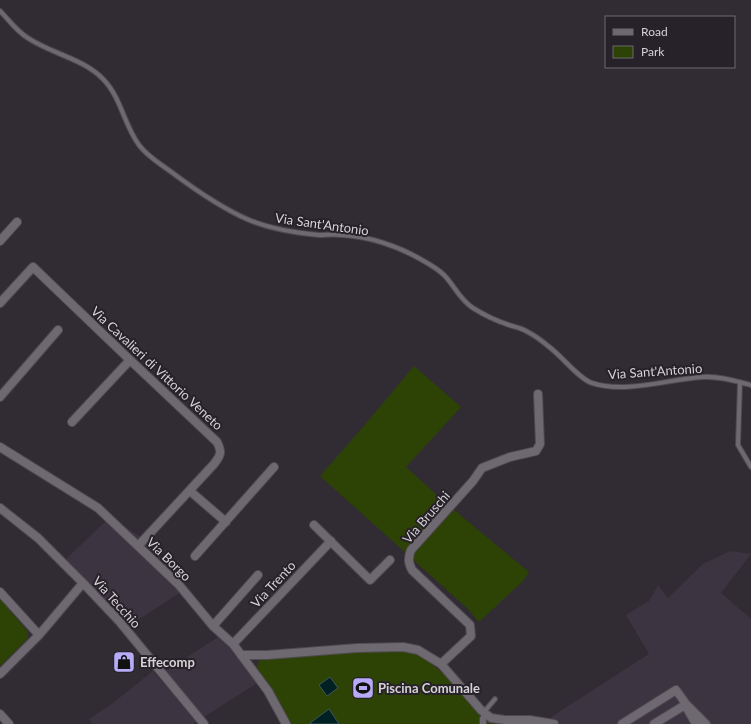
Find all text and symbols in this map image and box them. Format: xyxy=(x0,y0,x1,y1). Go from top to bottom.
legend xyxy=(605,16,735,68)
text: Road xyxy=(641,24,668,39)
text: Park xyxy=(641,44,665,59)
street label: Via Sant'Antonio xyxy=(274,209,370,239)
street label: Via Cavalieri di Vittorio Veneto xyxy=(88,303,226,433)
street label: Via Sant'Antonio xyxy=(607,360,703,382)
street label: Via Bruschi xyxy=(399,488,453,546)
street label: Via Borgo xyxy=(143,534,195,584)
street label: Via Trento xyxy=(247,557,299,611)
street label: Via Tecchio xyxy=(90,573,144,631)
shop icon: Effecomp xyxy=(111,649,137,675)
place label: Effecomp xyxy=(140,654,195,670)
sports icon: Piscina Comunale xyxy=(350,675,376,701)
place label: Piscina Comunale xyxy=(378,680,480,696)

